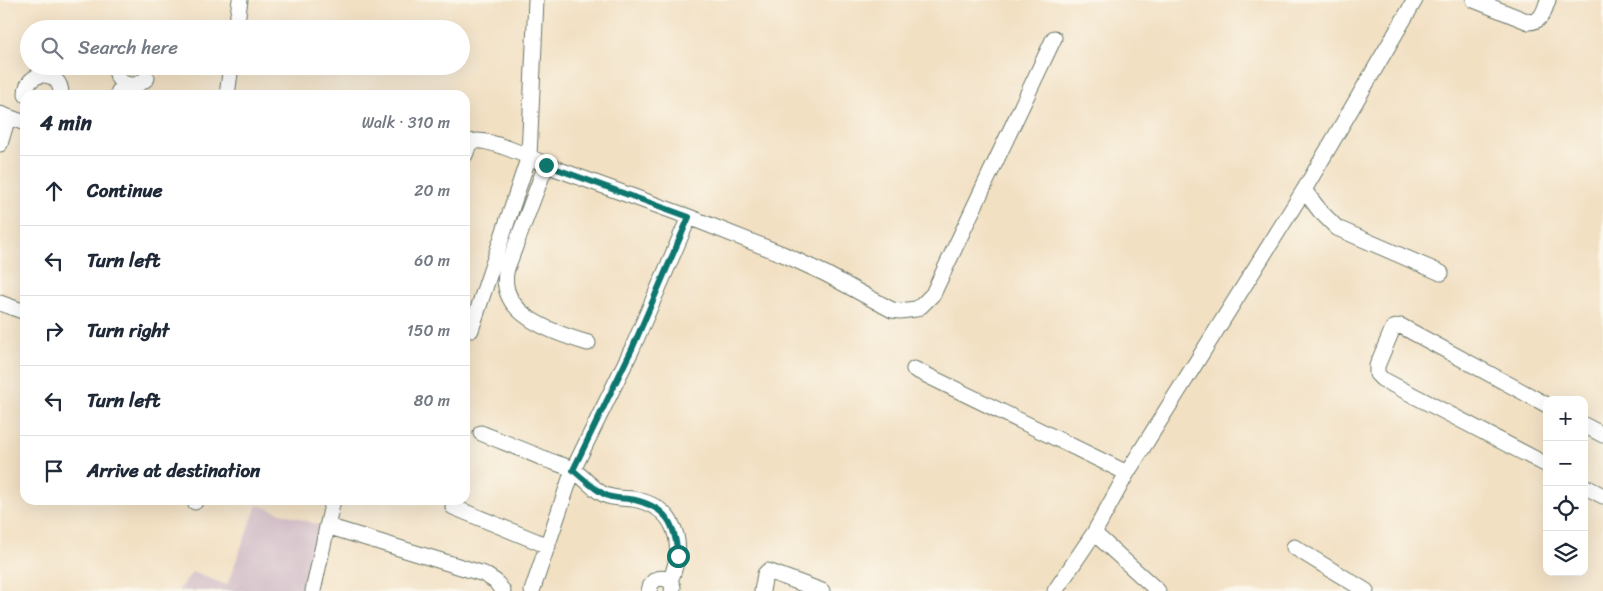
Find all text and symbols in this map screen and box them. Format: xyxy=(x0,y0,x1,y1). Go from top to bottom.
search box xyxy=(20,20,470,75)
text: Search here xyxy=(78,31,178,64)
icon: search xyxy=(38,34,66,62)
text: 4 min xyxy=(40,104,92,142)
text: Walk · 310 m xyxy=(362,108,450,137)
route end xyxy=(535,154,558,177)
text: Continue xyxy=(87,174,163,207)
text: 20 m xyxy=(414,176,450,205)
icon: ahead xyxy=(40,177,68,205)
text: Turn left xyxy=(87,244,160,277)
text: 60 m xyxy=(414,246,450,275)
icon: left xyxy=(40,247,68,275)
text: Turn right xyxy=(87,314,169,347)
text: 150 m xyxy=(407,316,450,345)
icon: right xyxy=(40,317,68,345)
text: Turn left xyxy=(87,384,160,417)
text: 80 m xyxy=(414,386,450,415)
icon: left xyxy=(40,387,68,415)
map controls xyxy=(1543,396,1588,576)
button: + xyxy=(1543,396,1588,441)
button: − xyxy=(1543,441,1588,486)
text: Arrive at destination xyxy=(87,454,260,487)
icon: arrive xyxy=(40,457,68,485)
button: locate xyxy=(1543,486,1588,531)
button: layers xyxy=(1543,531,1588,576)
route start xyxy=(667,545,690,568)

